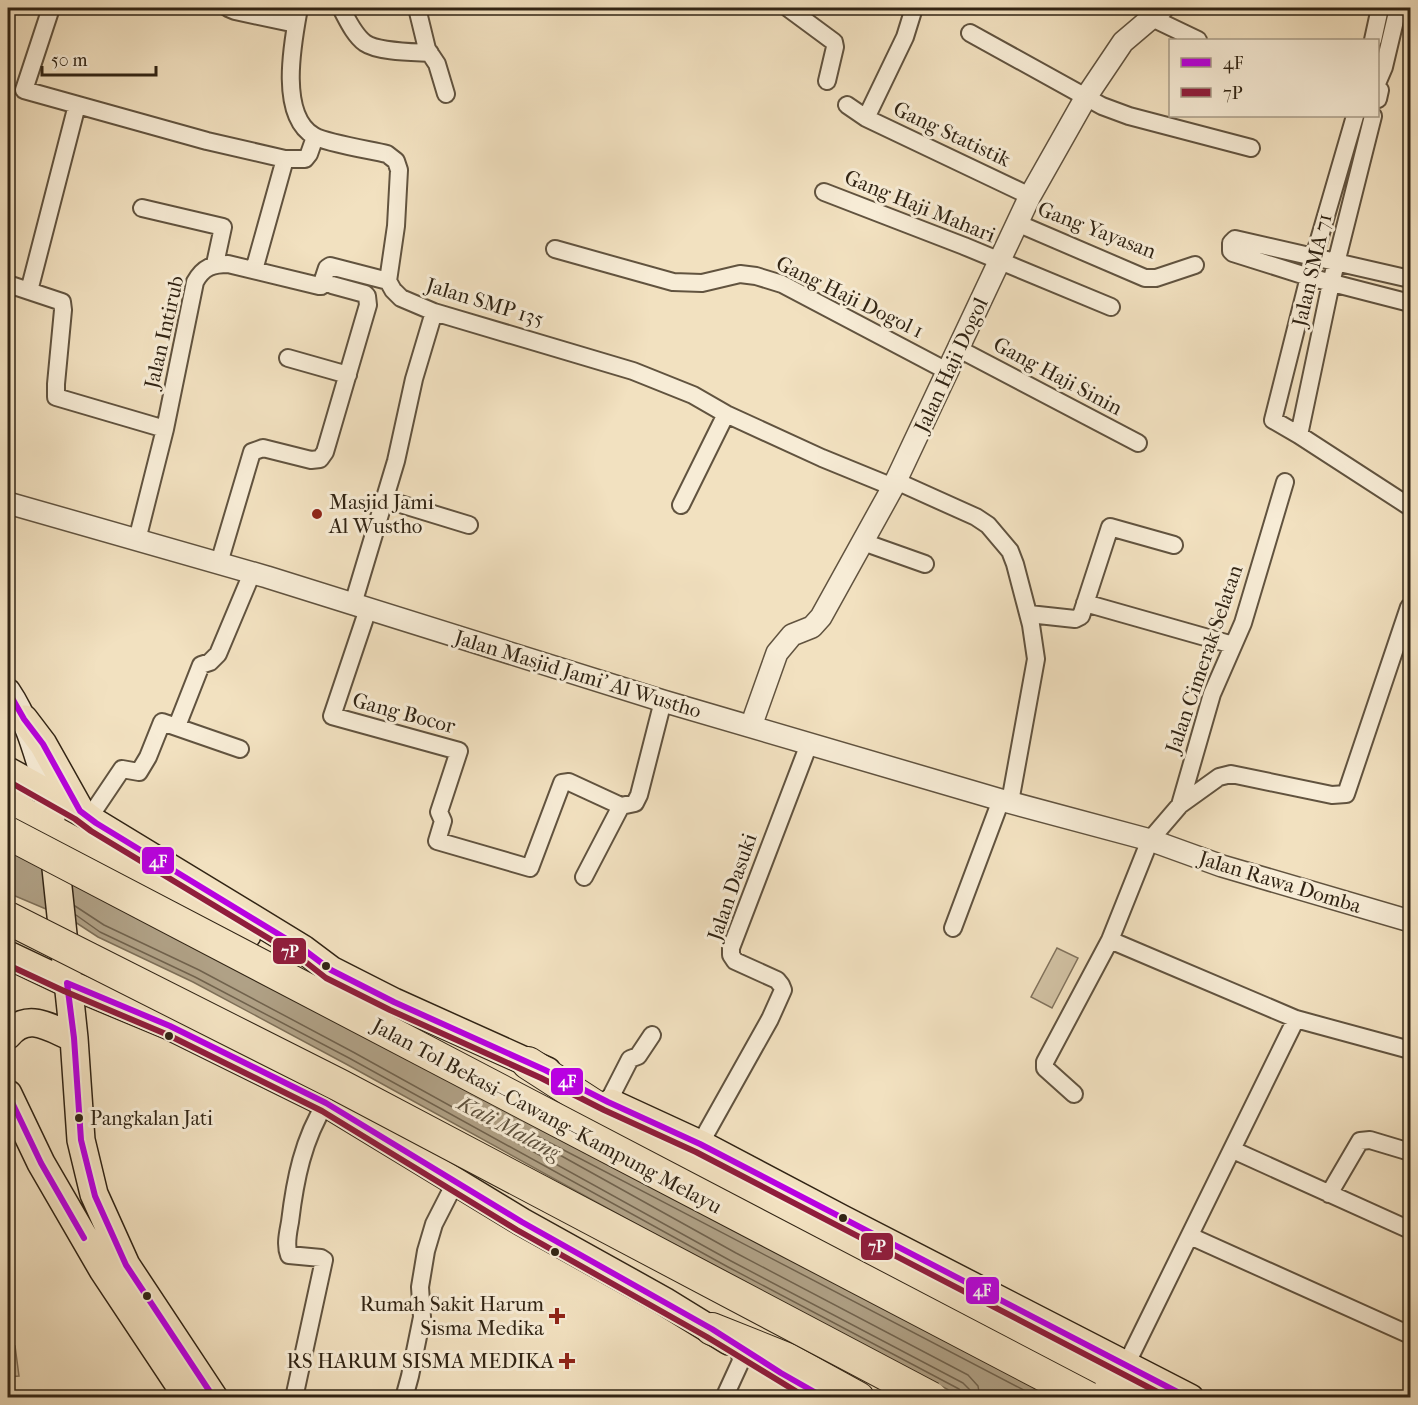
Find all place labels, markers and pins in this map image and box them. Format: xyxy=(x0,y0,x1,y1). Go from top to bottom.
place label: Masjid Jami Al Wustho xyxy=(328,490,434,538)
marker: Masjid Jami Al Wustho xyxy=(310,507,324,521)
unlabelled marker xyxy=(320,960,332,972)
unlabelled marker xyxy=(163,1030,175,1042)
place label: Pangkalan Jati xyxy=(90,1107,213,1130)
marker: Pangkalan Jati xyxy=(73,1112,85,1124)
unlabelled marker xyxy=(837,1212,849,1224)
unlabelled marker xyxy=(549,1246,561,1258)
unlabelled marker xyxy=(141,1290,153,1302)
place label: Rumah Sakit Harum Sisma Medika xyxy=(360,1292,545,1340)
marker: Rumah Sakit Harum Sisma Medika xyxy=(548,1307,566,1325)
place label: RS HARUM SISMA MEDIKA xyxy=(287,1349,554,1373)
marker: RS HARUM SISMA MEDIKA xyxy=(558,1352,576,1370)

